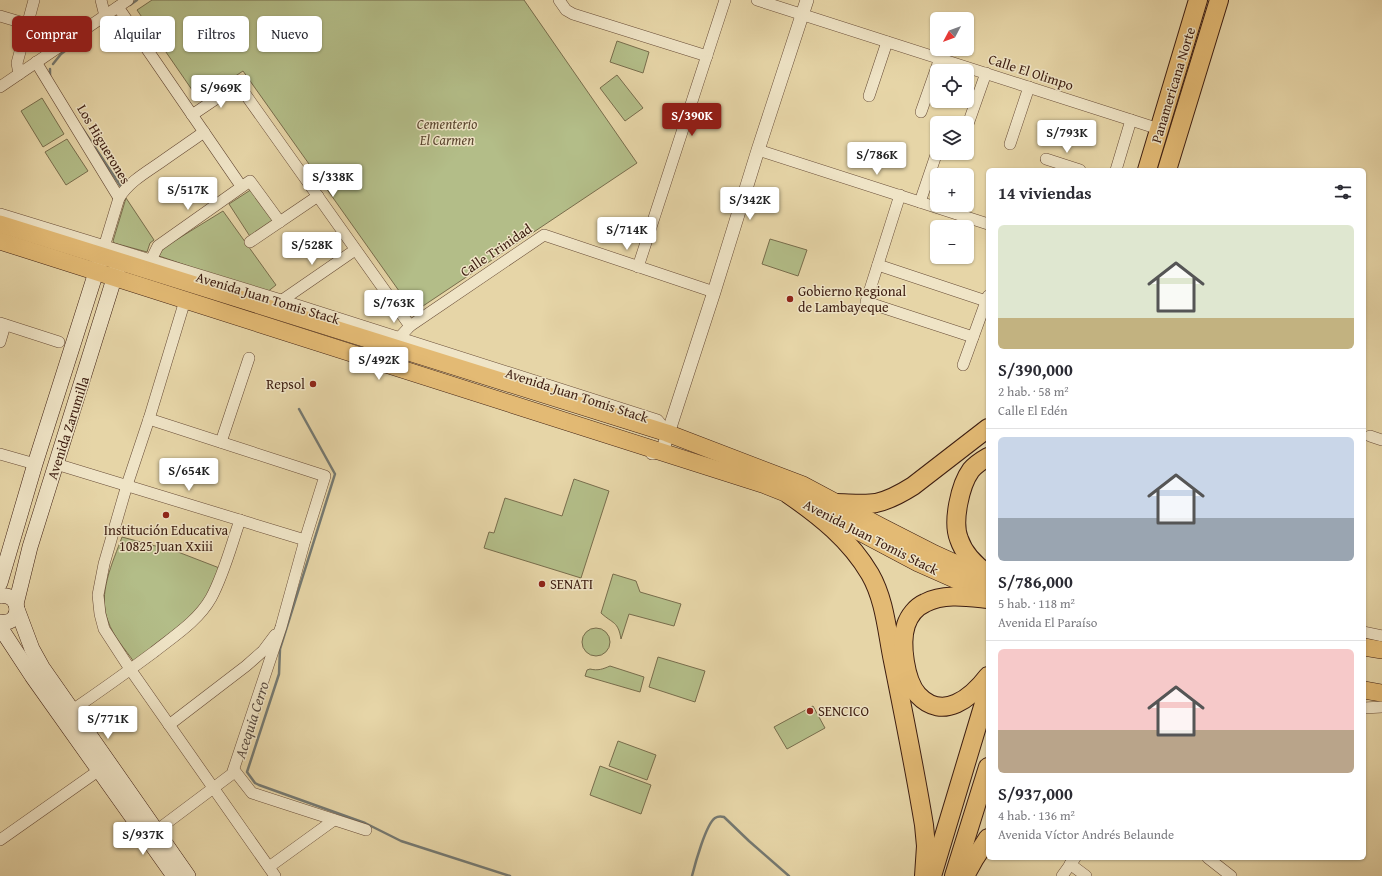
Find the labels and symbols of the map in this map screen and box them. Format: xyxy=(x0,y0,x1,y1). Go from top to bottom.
north arrow xyxy=(930,12,974,56)
street label: Panamericana Norte xyxy=(1146,24,1200,145)
street label: Calle El Olimpo xyxy=(986,49,1076,95)
pin: S/969K xyxy=(188,75,254,109)
street label: Los Higuerones xyxy=(72,100,136,188)
pin: S/390K xyxy=(659,103,725,137)
park label: Cementerio El Carmen xyxy=(417,114,477,150)
pin: S/793K xyxy=(1034,120,1100,154)
pin: S/786K xyxy=(844,142,910,176)
pin: S/338K xyxy=(300,164,366,198)
pin: S/517K xyxy=(155,177,221,211)
pin: S/342K xyxy=(717,187,783,221)
pin: S/714K xyxy=(594,217,660,251)
street label: Calle Trinidad xyxy=(456,218,536,281)
pin: S/528K xyxy=(279,232,345,266)
street label: Avenida Juan Tomis Stack xyxy=(194,267,343,330)
place label: Gobierno Regional de Lambayeque xyxy=(798,281,906,317)
pin: S/763K xyxy=(361,290,427,324)
marker: Gobierno Regional de Lambayeque xyxy=(785,294,795,304)
pin: S/492K xyxy=(346,347,412,381)
street label: Avenida Juan Tomis Stack xyxy=(503,362,652,428)
street label: Avenida Zarumilla xyxy=(42,374,94,482)
place label: Repsol xyxy=(266,374,305,394)
marker: Repsol xyxy=(308,379,318,389)
pin: S/654K xyxy=(156,458,222,492)
street label: Avenida Juan Tomis Stack xyxy=(800,494,943,580)
marker: Institución Educativa 10825 Juan Xxiii xyxy=(161,510,171,520)
place label: Institución Educativa 10825 Juan Xxiii xyxy=(104,520,229,556)
place label: SENATI xyxy=(550,574,593,594)
marker: SENATI xyxy=(537,579,547,589)
water label: Acequia Cerro xyxy=(229,678,274,762)
place label: SENCICO xyxy=(818,701,869,721)
pin: S/771K xyxy=(75,706,141,740)
marker: SENCICO xyxy=(805,706,815,716)
pin: S/937K xyxy=(110,822,176,856)

